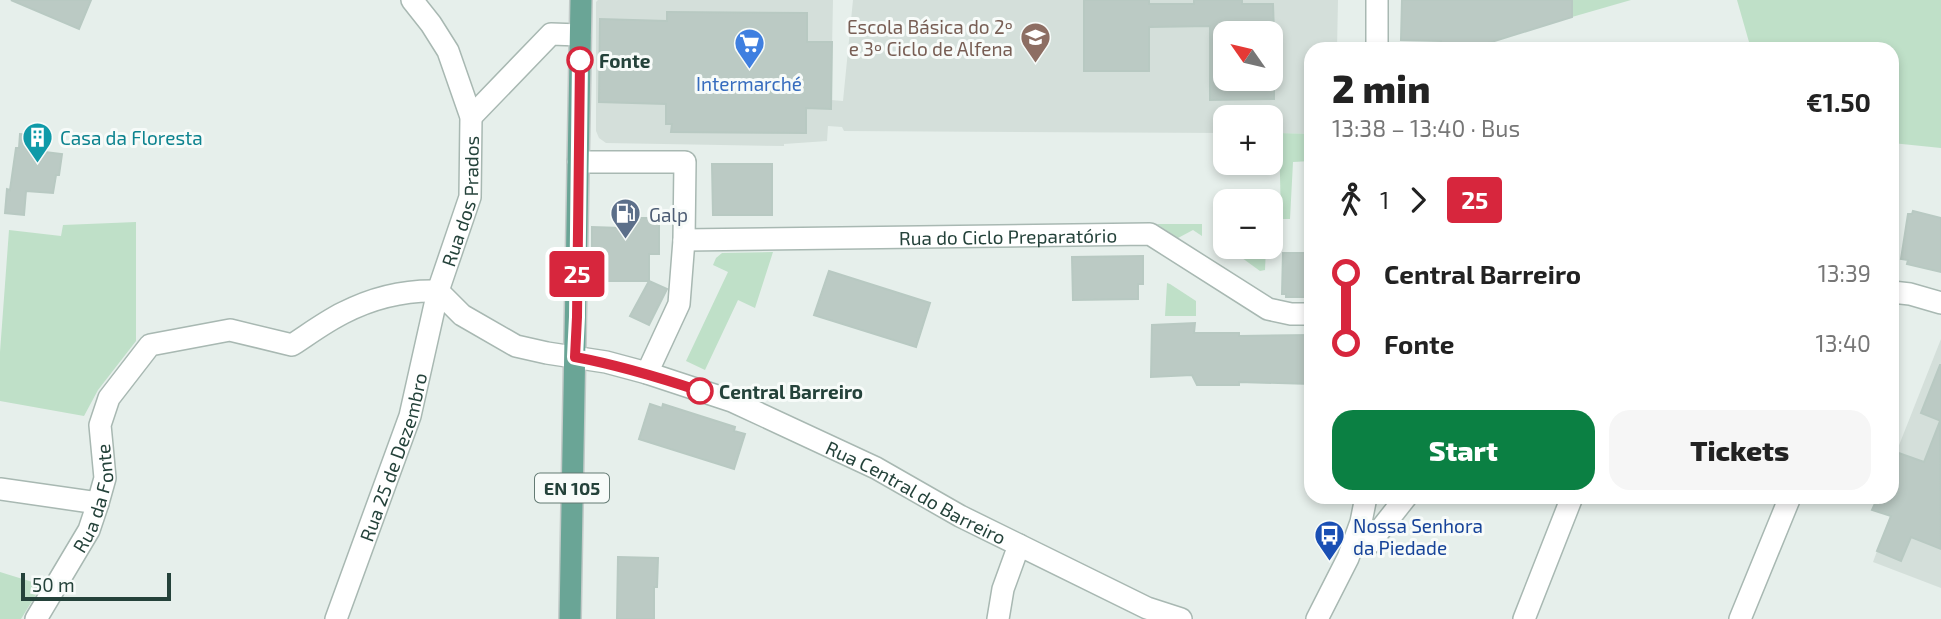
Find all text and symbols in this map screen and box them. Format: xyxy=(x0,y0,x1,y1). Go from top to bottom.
place label: Escola Básica do 2º e 3º Ciclo de Alfena xyxy=(847,15,1013,60)
school or university icon: Escola Básica do 2º e 3º Ciclo de Alfena xyxy=(1019,20,1053,64)
north arrow xyxy=(1213,21,1283,91)
map controls xyxy=(1213,21,1283,259)
supermarket icon: Intermarché xyxy=(732,27,766,71)
marker: Fonte xyxy=(567,47,593,73)
place label: Fonte xyxy=(599,49,651,72)
text: 2 min xyxy=(1332,65,1430,111)
place label: Intermarché xyxy=(696,72,802,95)
text: €1.50 xyxy=(1806,86,1871,117)
button: + xyxy=(1213,105,1283,175)
text: 13:38 – 13:40 · Bus xyxy=(1332,114,1520,142)
building icon: Casa da Floresta xyxy=(20,120,54,164)
place label: Casa da Floresta xyxy=(60,126,203,149)
street label: Rua dos Prados xyxy=(436,136,482,269)
icon: walk xyxy=(1332,181,1370,219)
icon: forward xyxy=(1399,181,1437,219)
text: 25 xyxy=(1461,185,1488,214)
text: 1 xyxy=(1380,186,1389,214)
button: − xyxy=(1213,189,1283,259)
fuel station icon: Galp xyxy=(609,197,643,241)
place label: Galp xyxy=(649,203,688,226)
street label: Rua do Ciclo Preparatório xyxy=(899,223,1117,249)
line badge: 25 xyxy=(546,251,608,297)
text: Central Barreiro xyxy=(1384,258,1581,289)
text: 25 xyxy=(563,259,591,288)
text: 13:39 xyxy=(1818,259,1871,287)
text: Fonte xyxy=(1384,328,1454,359)
text: 13:40 xyxy=(1816,329,1871,357)
street label: Rua 25 de Dezembro xyxy=(354,371,431,544)
marker: Central Barreiro xyxy=(687,378,713,404)
place label: Central Barreiro xyxy=(719,380,863,403)
button: Start xyxy=(1332,410,1595,490)
button: Tickets xyxy=(1609,410,1871,490)
street label: Rua Central do Barreiro xyxy=(823,435,1010,548)
street label: Rua da Fonte xyxy=(67,443,117,556)
road number: EN 105 xyxy=(535,474,609,502)
place label: Nossa Senhora da Piedade xyxy=(1353,514,1483,559)
bus stop icon: Nossa Senhora da Piedade xyxy=(1313,519,1347,563)
scale bar xyxy=(21,570,172,602)
text: 50 m xyxy=(32,573,75,596)

